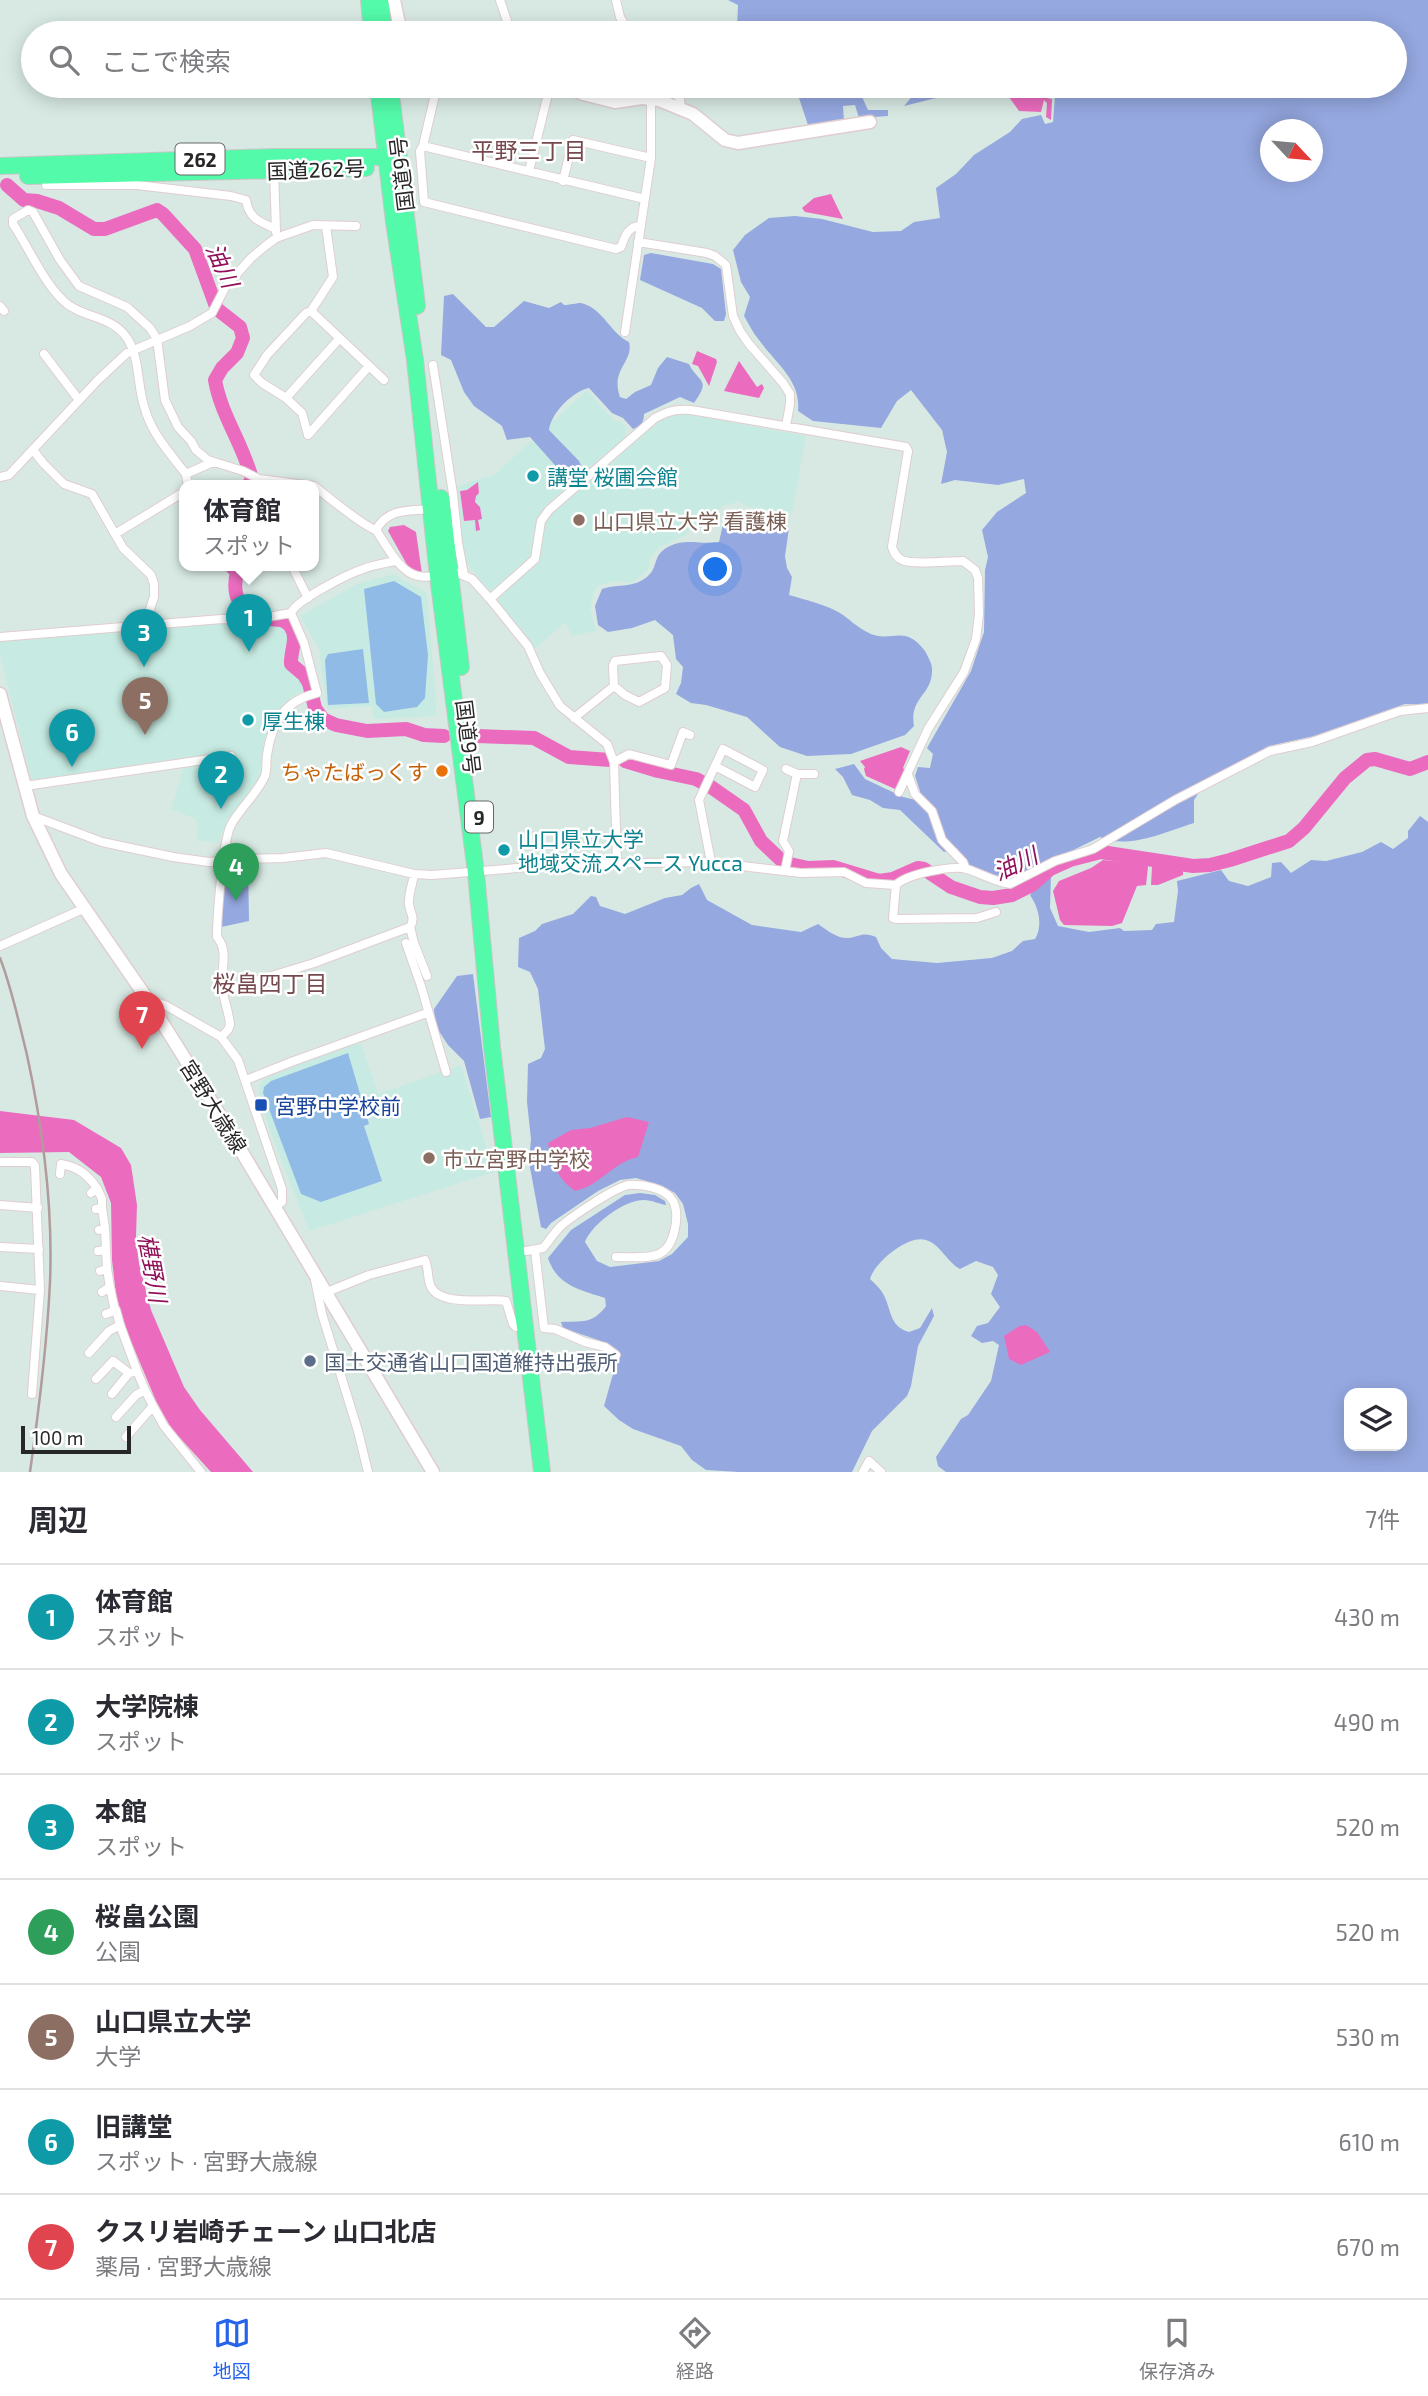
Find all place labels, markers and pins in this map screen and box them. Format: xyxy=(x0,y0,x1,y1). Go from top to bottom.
place label: 講堂 桜圃会館 xyxy=(547,464,678,489)
marker: 講堂 桜圃会館 xyxy=(525,468,541,484)
place label: 山口県立大学 看護棟 xyxy=(593,508,787,533)
marker: 山口県立大学 看護棟 xyxy=(571,512,587,528)
pin: 1 xyxy=(226,594,272,652)
pin: 3 xyxy=(121,609,167,667)
pin: 5 xyxy=(122,677,168,735)
place label: 厚生棟 xyxy=(262,708,325,733)
pin: 6 xyxy=(49,709,95,767)
marker: 厚生棟 xyxy=(240,712,256,728)
pin: 2 xyxy=(198,751,244,809)
place label: ちゃたばっくす xyxy=(281,759,428,784)
marker: ちゃたばっくす xyxy=(434,763,450,779)
place label: 山口県立大学 地域交流スペース Yucca xyxy=(518,826,743,875)
marker: 山口県立大学 地域交流スペース Yucca xyxy=(496,842,512,858)
pin: 4 xyxy=(213,843,259,901)
pin: 7 xyxy=(119,991,165,1049)
place label: 宮野中学校前 xyxy=(275,1093,401,1118)
marker: 宮野中学校前 xyxy=(253,1097,269,1113)
place label: 市立宮野中学校 xyxy=(443,1146,590,1171)
marker: 市立宮野中学校 xyxy=(421,1150,437,1166)
place label: 国土交通省山口国道維持出張所 xyxy=(324,1349,618,1374)
marker: 国土交通省山口国道維持出張所 xyxy=(302,1353,318,1369)

